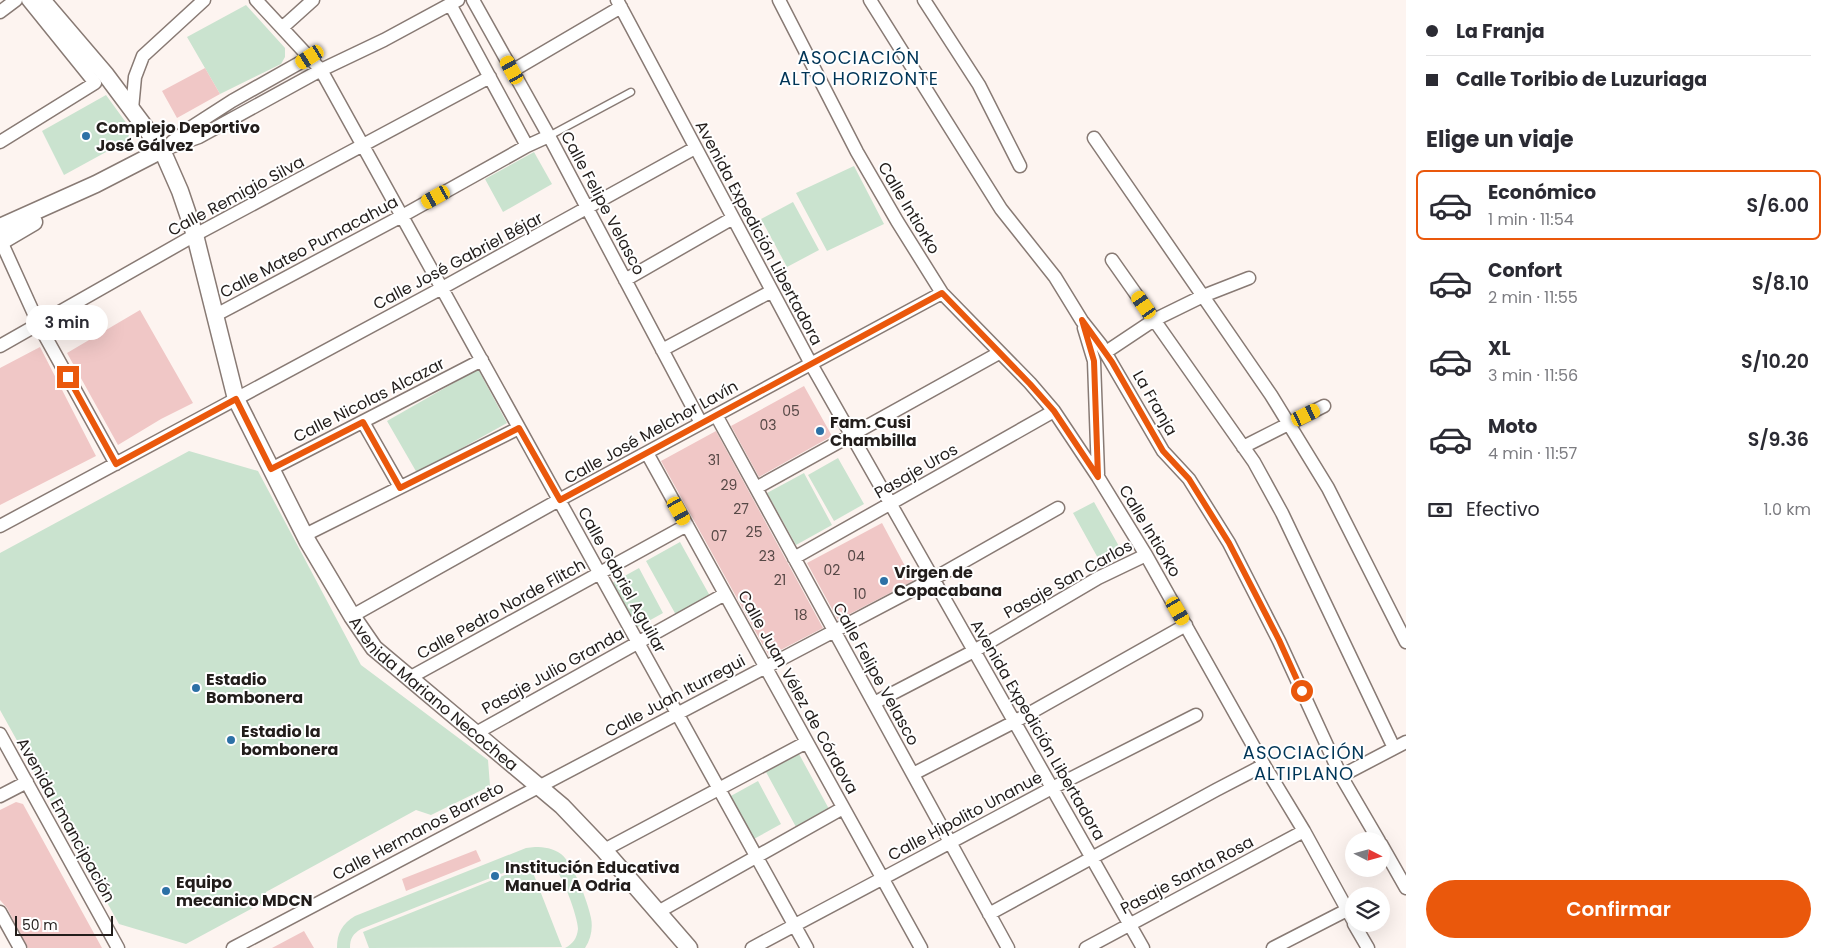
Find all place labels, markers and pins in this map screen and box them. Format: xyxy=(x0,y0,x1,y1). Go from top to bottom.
place label: Complejo Deportivo José Gálvez xyxy=(96,116,260,157)
marker: Complejo Deportivo José Gálvez xyxy=(80,130,92,142)
place label: Fam. Cusi Chambilla xyxy=(830,411,917,452)
marker: Fam. Cusi Chambilla xyxy=(814,425,826,437)
place label: Virgen de Copacabana xyxy=(894,561,1002,602)
marker: Virgen de Copacabana xyxy=(878,575,890,587)
place label: Estadio Bombonera xyxy=(206,668,303,709)
marker: Estadio Bombonera xyxy=(190,682,202,694)
place label: Estadio la bombonera xyxy=(241,720,338,761)
marker: Estadio la bombonera xyxy=(225,734,237,746)
place label: Institución Educativa Manuel A Odria xyxy=(505,856,680,897)
marker: Institución Educativa Manuel A Odria xyxy=(489,870,501,882)
place label: Equipo mecanico MDCN xyxy=(176,871,313,912)
marker: Equipo mecanico MDCN xyxy=(160,885,172,897)

